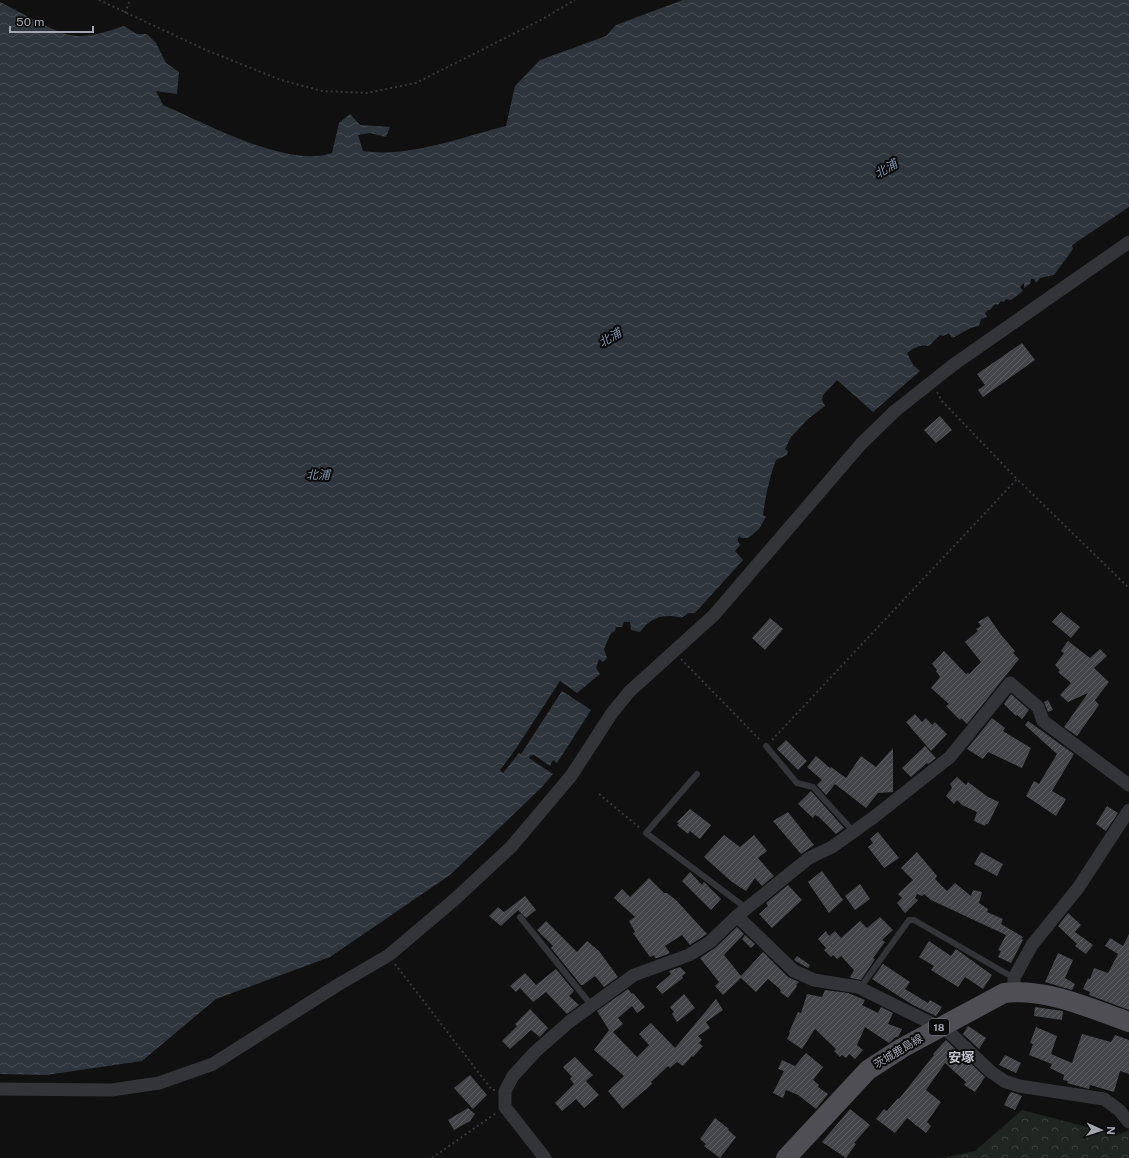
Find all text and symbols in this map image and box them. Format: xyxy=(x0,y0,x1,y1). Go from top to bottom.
scale bar xyxy=(10,8,93,34)
text: 50 m xyxy=(16,15,44,29)
water label: 北浦 xyxy=(872,156,902,181)
water label: 北浦 xyxy=(596,325,626,350)
water label: 北浦 xyxy=(306,468,332,482)
road number: 18 xyxy=(929,1019,949,1035)
street label: 茨城鹿島線 xyxy=(871,1032,925,1070)
district label: 安塚 xyxy=(948,1050,974,1065)
north arrow xyxy=(1081,1110,1121,1150)
text: N xyxy=(1105,1126,1117,1135)

